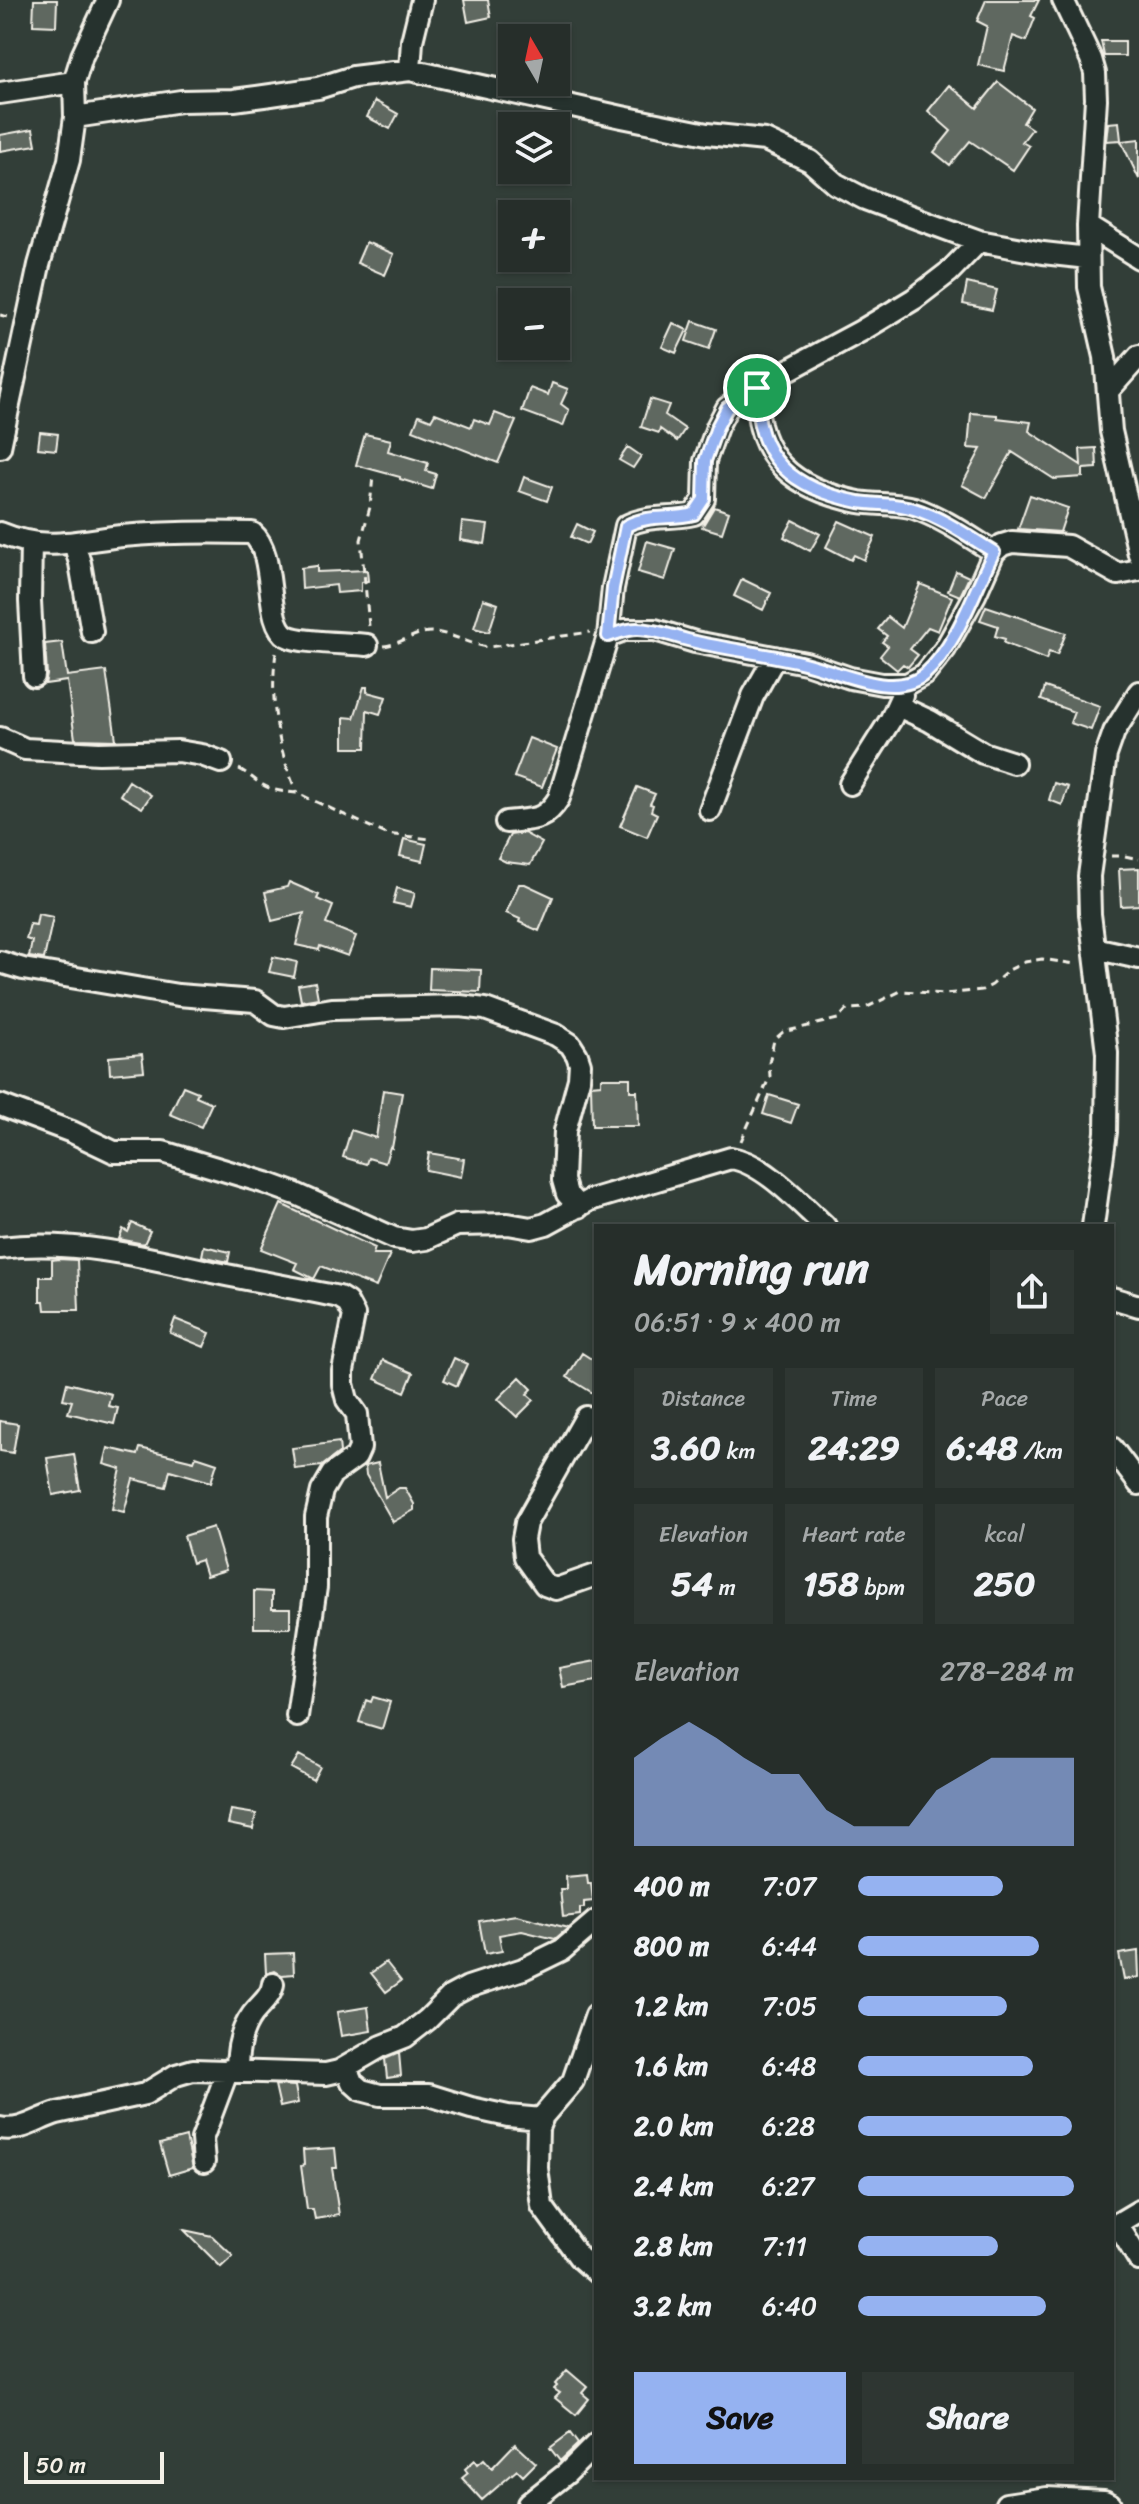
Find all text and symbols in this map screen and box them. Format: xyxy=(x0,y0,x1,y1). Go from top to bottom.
north arrow xyxy=(498,24,570,96)
map controls xyxy=(498,24,570,360)
button: layers xyxy=(498,112,570,184)
button: + xyxy=(498,200,570,272)
button: − xyxy=(498,288,570,360)
pin xyxy=(723,354,791,422)
icon: arrive xyxy=(735,366,779,410)
text: Morning run xyxy=(634,1230,869,1308)
button: share xyxy=(990,1250,1074,1334)
text: 06:51 · 9 × 400 m xyxy=(634,1299,840,1345)
text: Distance xyxy=(662,1379,745,1418)
text: Time xyxy=(831,1379,877,1418)
text: Pace xyxy=(981,1379,1028,1418)
text: 3.60 xyxy=(651,1418,721,1478)
text: 24:29 xyxy=(808,1418,900,1478)
text: 6:48 xyxy=(946,1418,1018,1478)
text: km xyxy=(721,1432,755,1471)
text: /km xyxy=(1018,1432,1063,1471)
text: Elevation xyxy=(659,1515,748,1554)
text: Heart rate xyxy=(802,1515,906,1554)
text: kcal xyxy=(985,1515,1025,1554)
text: 54 xyxy=(671,1554,713,1614)
text: 158 xyxy=(803,1554,859,1614)
text: 250 xyxy=(974,1554,1036,1614)
text: m xyxy=(713,1568,736,1607)
text: bpm xyxy=(859,1568,905,1607)
text: Elevation xyxy=(634,1648,739,1694)
text: 278–284 m xyxy=(940,1648,1074,1694)
text: 400 m xyxy=(634,1863,710,1909)
text: 7:07 xyxy=(762,1863,816,1909)
text: 800 m xyxy=(634,1923,709,1969)
text: 6:44 xyxy=(762,1923,817,1969)
text: 1.2 km xyxy=(634,1983,709,2029)
text: 7:05 xyxy=(762,1983,817,2029)
text: 1.6 km xyxy=(634,2043,708,2089)
text: 6:48 xyxy=(762,2043,817,2089)
text: 2.0 km xyxy=(634,2103,714,2149)
text: 6:28 xyxy=(762,2103,815,2149)
text: 2.4 km xyxy=(634,2163,714,2209)
text: 6:27 xyxy=(762,2163,814,2209)
text: 2.8 km xyxy=(634,2223,713,2269)
text: 7:11 xyxy=(762,2223,807,2269)
text: 3.2 km xyxy=(634,2283,712,2329)
text: 6:40 xyxy=(762,2283,817,2329)
button: Save xyxy=(634,2372,846,2464)
button: Share xyxy=(862,2372,1074,2464)
text: 50 m xyxy=(36,2446,86,2485)
scale bar xyxy=(24,2448,164,2484)

